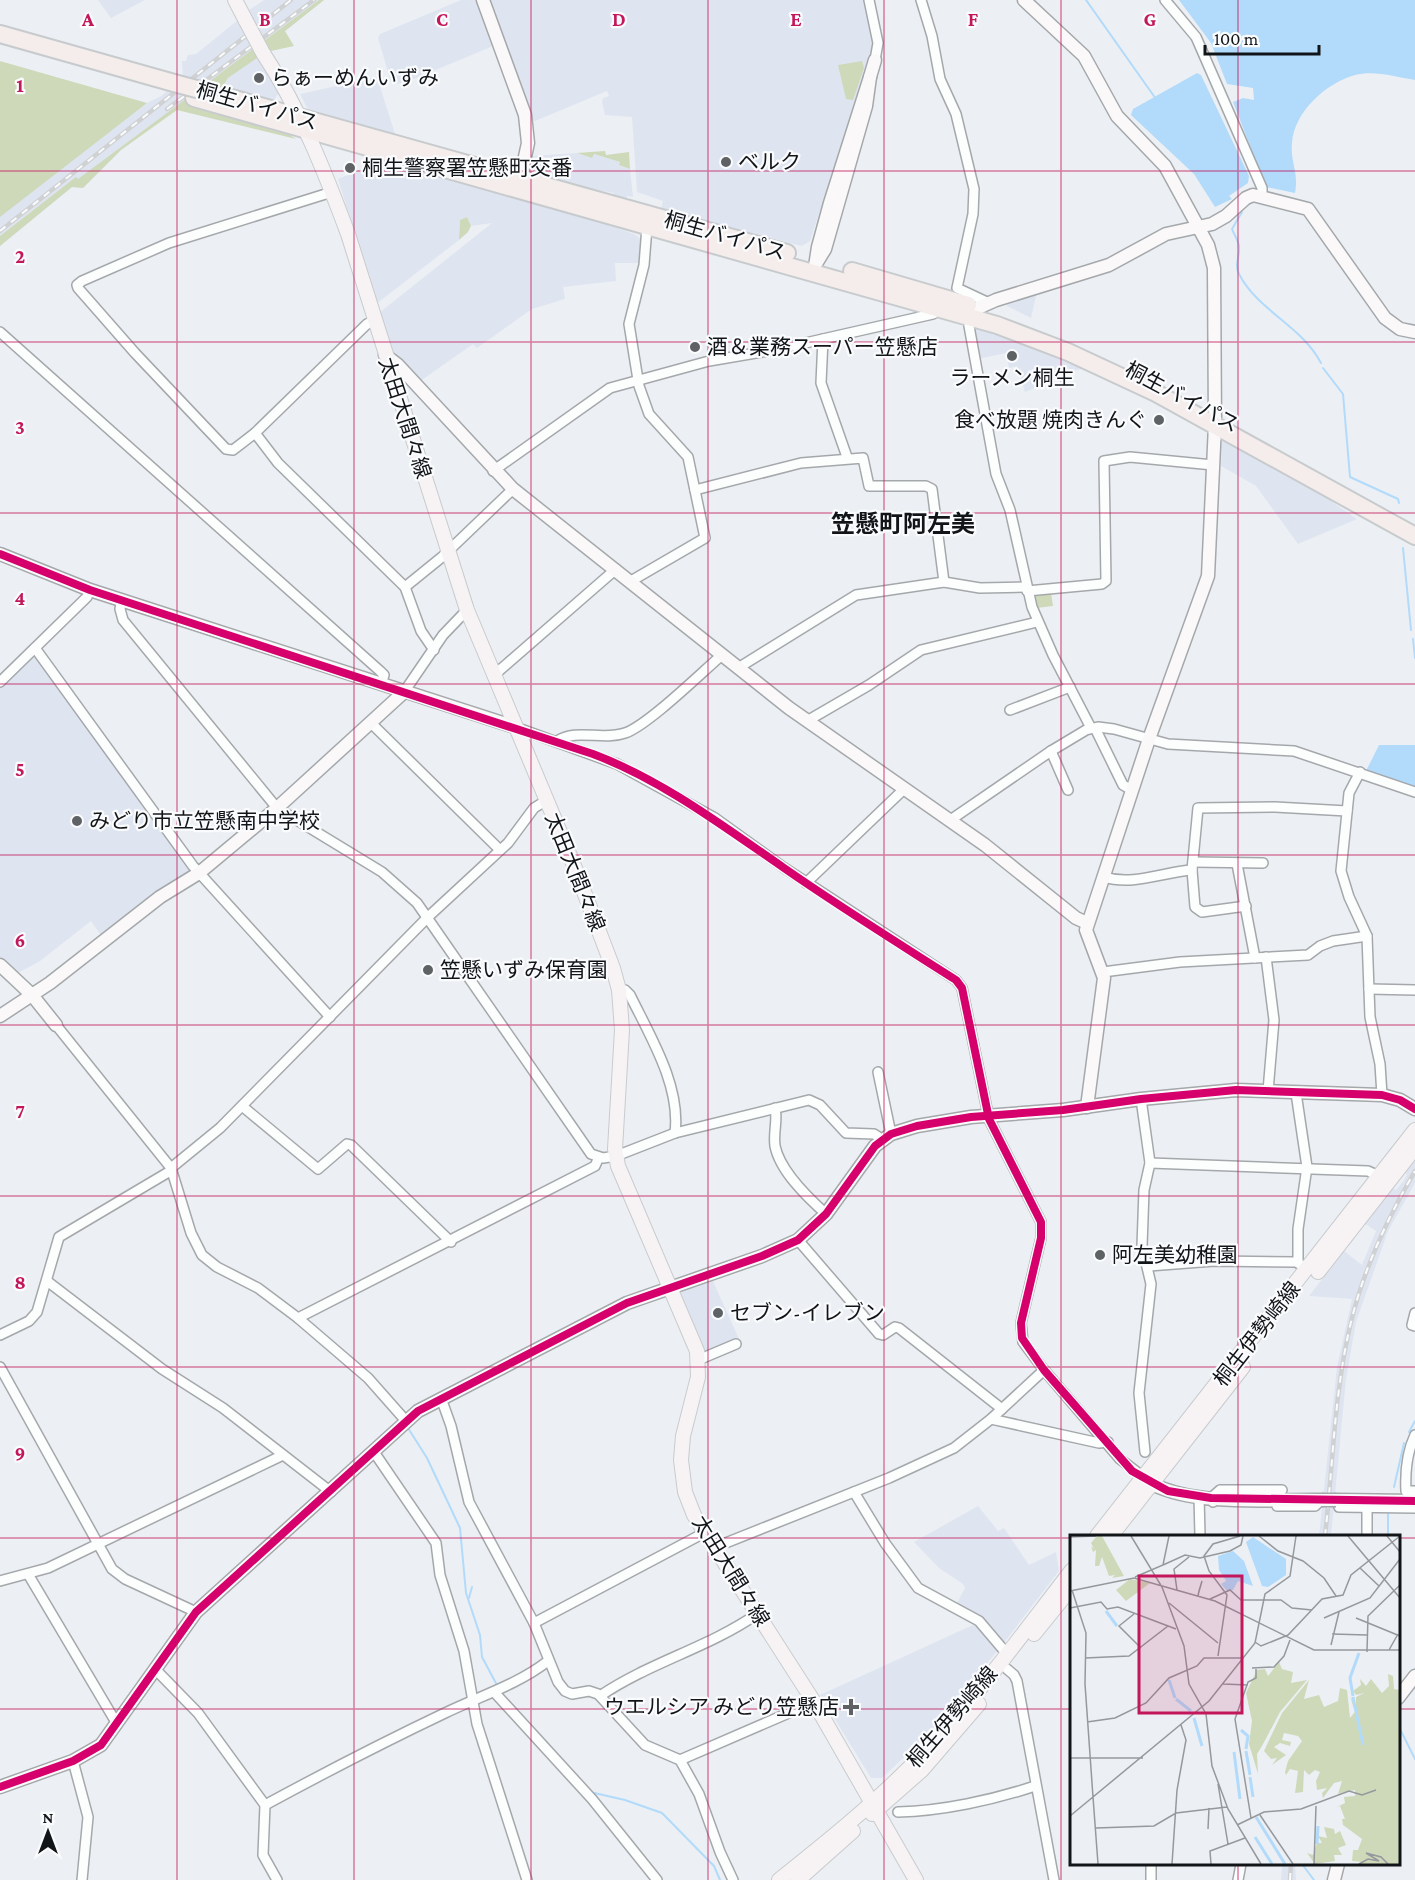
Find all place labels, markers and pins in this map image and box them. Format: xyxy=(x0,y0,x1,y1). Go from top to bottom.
place label: らぁーめんいずみ xyxy=(271,66,439,90)
marker: らぁーめんいずみ xyxy=(252,71,266,85)
place label: ベルク xyxy=(738,150,801,174)
marker: ベルク xyxy=(719,155,733,169)
place label: 桐生警察署笠懸町交番 xyxy=(362,156,572,180)
marker: 桐生警察署笠懸町交番 xyxy=(343,161,357,175)
place label: 酒＆業務スーパー笠懸店 xyxy=(707,335,938,359)
marker: 酒＆業務スーパー笠懸店 xyxy=(688,340,702,354)
marker: ラーメン桐生 xyxy=(1005,349,1019,363)
place label: ラーメン桐生 xyxy=(949,366,1075,390)
place label: 食べ放題 焼肉きんぐ xyxy=(954,408,1147,432)
marker: 食べ放題 焼肉きんぐ xyxy=(1152,413,1166,427)
place label: みどり市立笠懸南中学校 xyxy=(89,809,320,833)
marker: みどり市立笠懸南中学校 xyxy=(70,814,84,828)
place label: 笠懸いずみ保育園 xyxy=(440,958,608,982)
marker: 笠懸いずみ保育園 xyxy=(421,963,435,977)
place label: 阿左美幼稚園 xyxy=(1112,1243,1238,1267)
marker: 阿左美幼稚園 xyxy=(1093,1248,1107,1262)
place label: セブン-イレブン xyxy=(730,1301,885,1325)
marker: セブン-イレブン xyxy=(711,1306,725,1320)
place label: ウエルシア みどり笠懸店 xyxy=(604,1695,839,1719)
marker: ウエルシア みどり笠懸店 xyxy=(844,1700,858,1714)

